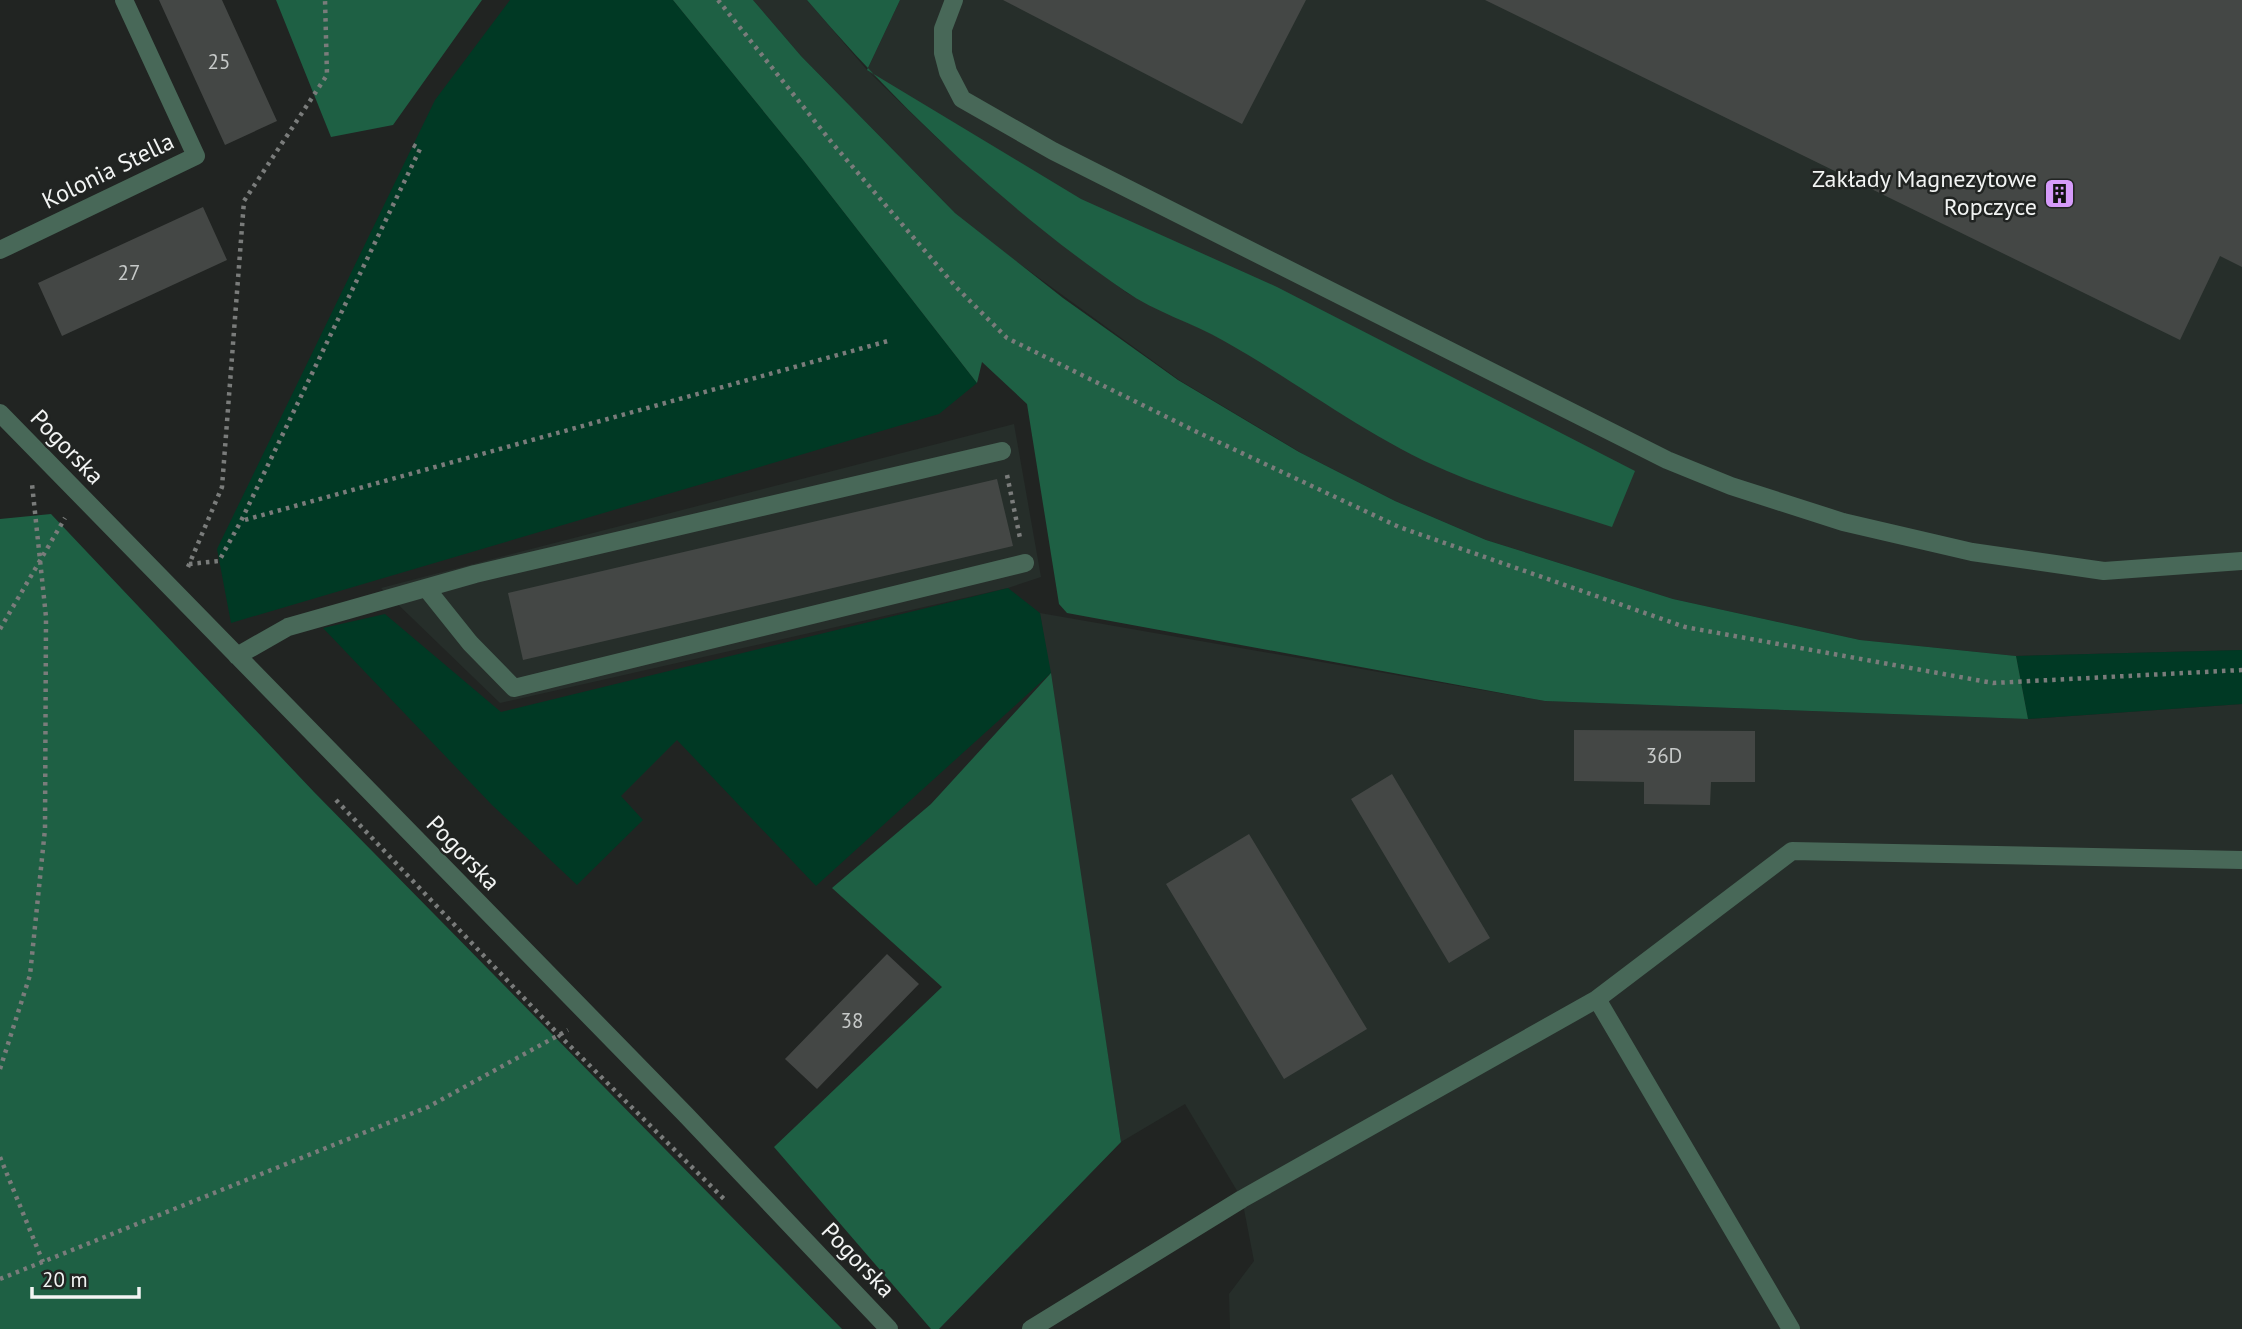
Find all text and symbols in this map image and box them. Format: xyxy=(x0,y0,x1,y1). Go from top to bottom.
house number: 25 xyxy=(208,48,230,75)
street label: Kolonia Stella xyxy=(37,125,179,216)
place label: Zakłady Magnezytowe Ropczyce xyxy=(1812,163,2037,222)
building icon: Zakłady Magnezytowe Ropczyce xyxy=(2043,176,2077,210)
house number: 27 xyxy=(118,259,140,286)
street label: Pogorska xyxy=(24,402,111,491)
house number: 36D xyxy=(1646,742,1682,769)
street label: Pogorska xyxy=(420,808,507,897)
house number: 38 xyxy=(841,1007,863,1034)
street label: Pogorska xyxy=(815,1215,902,1304)
scale bar xyxy=(32,1256,138,1300)
text: 20 m xyxy=(42,1266,88,1293)

